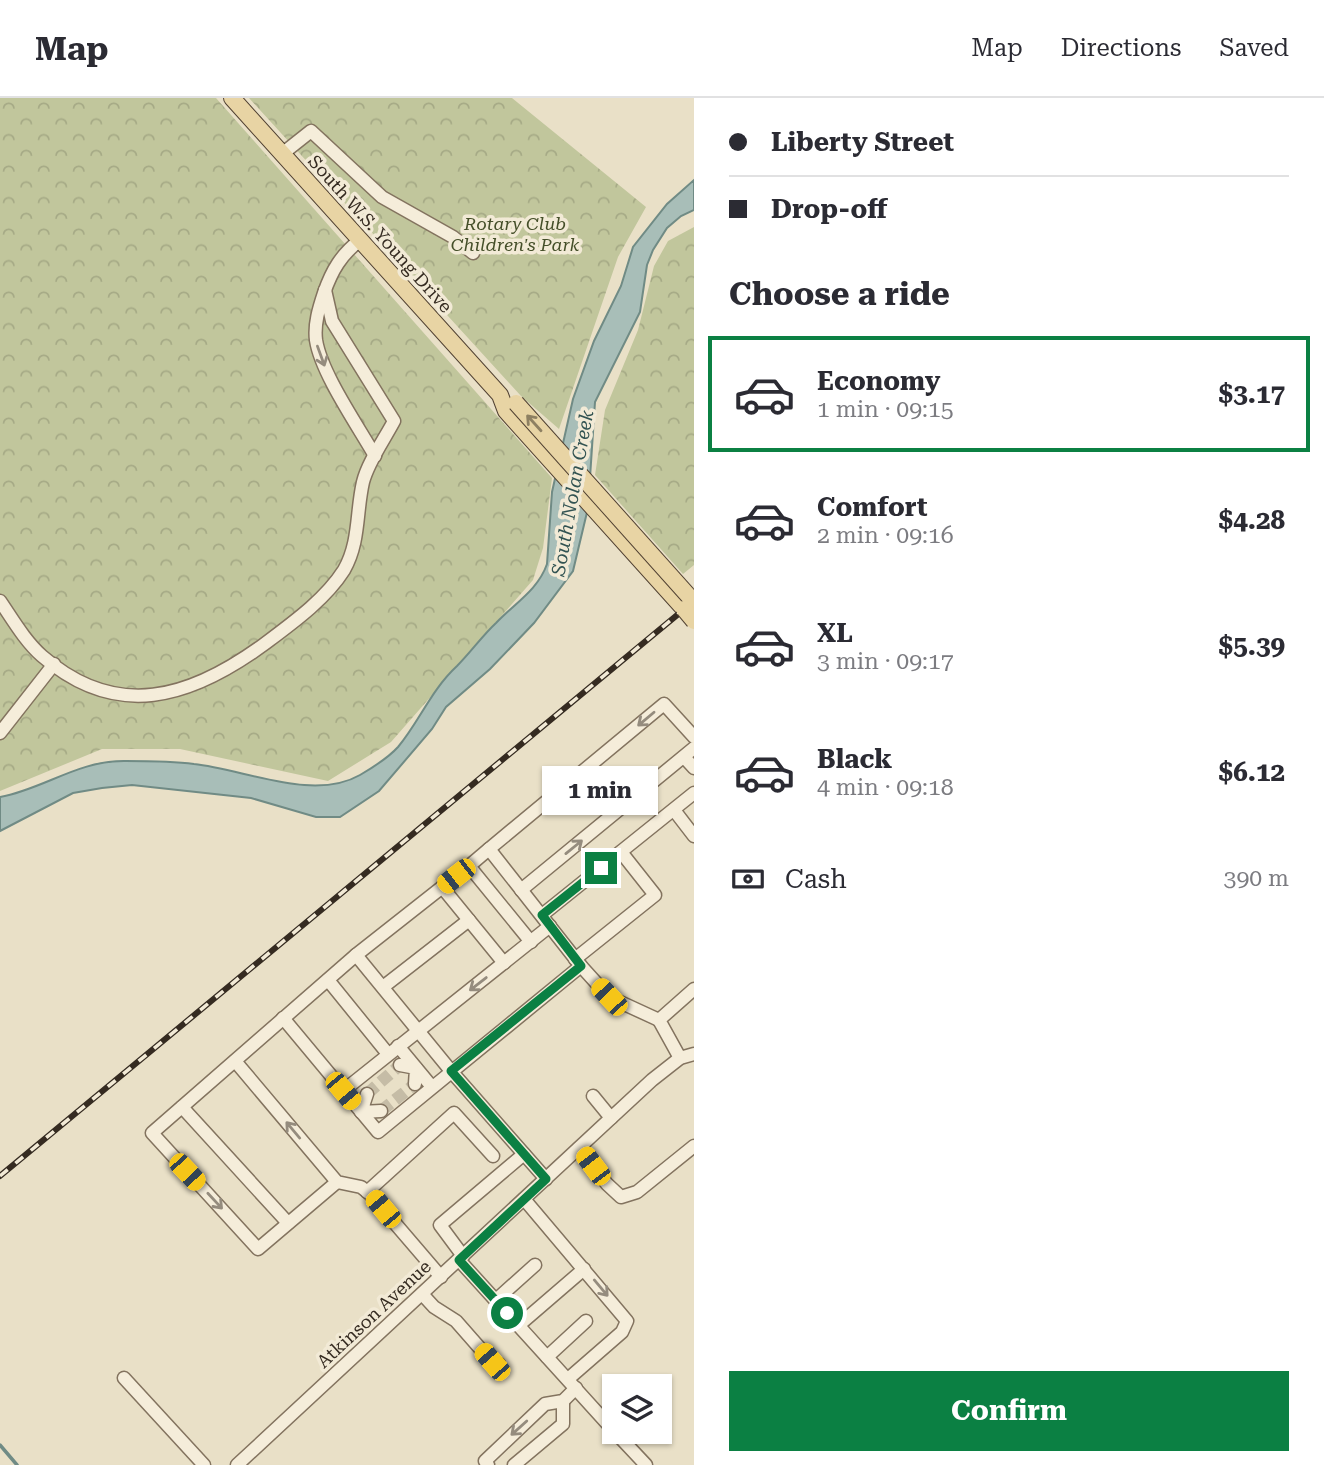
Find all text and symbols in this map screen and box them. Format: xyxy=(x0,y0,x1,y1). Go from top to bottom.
text: Map xyxy=(35,29,109,68)
text: Map xyxy=(971,34,1023,62)
text: Directions xyxy=(1061,34,1181,62)
text: Saved xyxy=(1219,34,1289,62)
text: Liberty Street xyxy=(771,127,954,157)
street label: South W.S. Young Drive xyxy=(304,151,457,317)
text: Drop-off xyxy=(771,194,887,224)
park label: Rotary Club Children's Park xyxy=(451,213,580,255)
text: Choose a ride xyxy=(729,275,950,313)
one-way arrow xyxy=(316,344,328,366)
icon: car xyxy=(733,363,796,426)
text: Economy xyxy=(817,366,940,396)
text: $3.17 xyxy=(1219,379,1285,409)
text: 1 min · 09:15 xyxy=(817,396,954,423)
water label: South Nolan Creek xyxy=(546,408,599,579)
one-way arrow xyxy=(526,414,542,432)
icon: car xyxy=(733,489,796,552)
text: Comfort xyxy=(817,492,927,522)
text: $4.28 xyxy=(1219,505,1285,535)
text: 2 min · 09:16 xyxy=(817,522,954,549)
icon: car xyxy=(733,615,796,678)
text: XL xyxy=(817,618,853,648)
text: $5.39 xyxy=(1219,631,1285,661)
text: 3 min · 09:17 xyxy=(817,648,954,675)
one-way arrow xyxy=(637,710,655,726)
icon: car xyxy=(733,741,796,804)
text: Black xyxy=(817,744,892,774)
text: $6.12 xyxy=(1219,757,1285,787)
callout: 1 min xyxy=(543,766,659,816)
text: 4 min · 09:18 xyxy=(817,774,954,801)
text: 1 min xyxy=(568,777,632,804)
one-way arrow xyxy=(564,839,582,854)
route end xyxy=(585,852,617,884)
car xyxy=(433,855,480,897)
icon: cash xyxy=(729,860,767,898)
text: Cash xyxy=(785,864,847,894)
text: 390 m xyxy=(1224,865,1289,892)
car xyxy=(587,974,632,1020)
one-way arrow xyxy=(469,976,487,991)
car xyxy=(322,1068,365,1114)
one-way arrow xyxy=(285,1121,301,1139)
car xyxy=(572,1143,615,1189)
car xyxy=(165,1149,210,1195)
car xyxy=(362,1186,405,1232)
one-way arrow xyxy=(206,1192,223,1209)
street label: Atkinson Avenue xyxy=(312,1255,435,1372)
one-way arrow xyxy=(593,1279,608,1297)
route start xyxy=(491,1297,523,1329)
car xyxy=(471,1339,514,1385)
button: Confirm xyxy=(729,1371,1289,1451)
map controls xyxy=(602,1374,672,1444)
button: layers xyxy=(602,1374,672,1444)
one-way arrow xyxy=(510,1420,528,1436)

